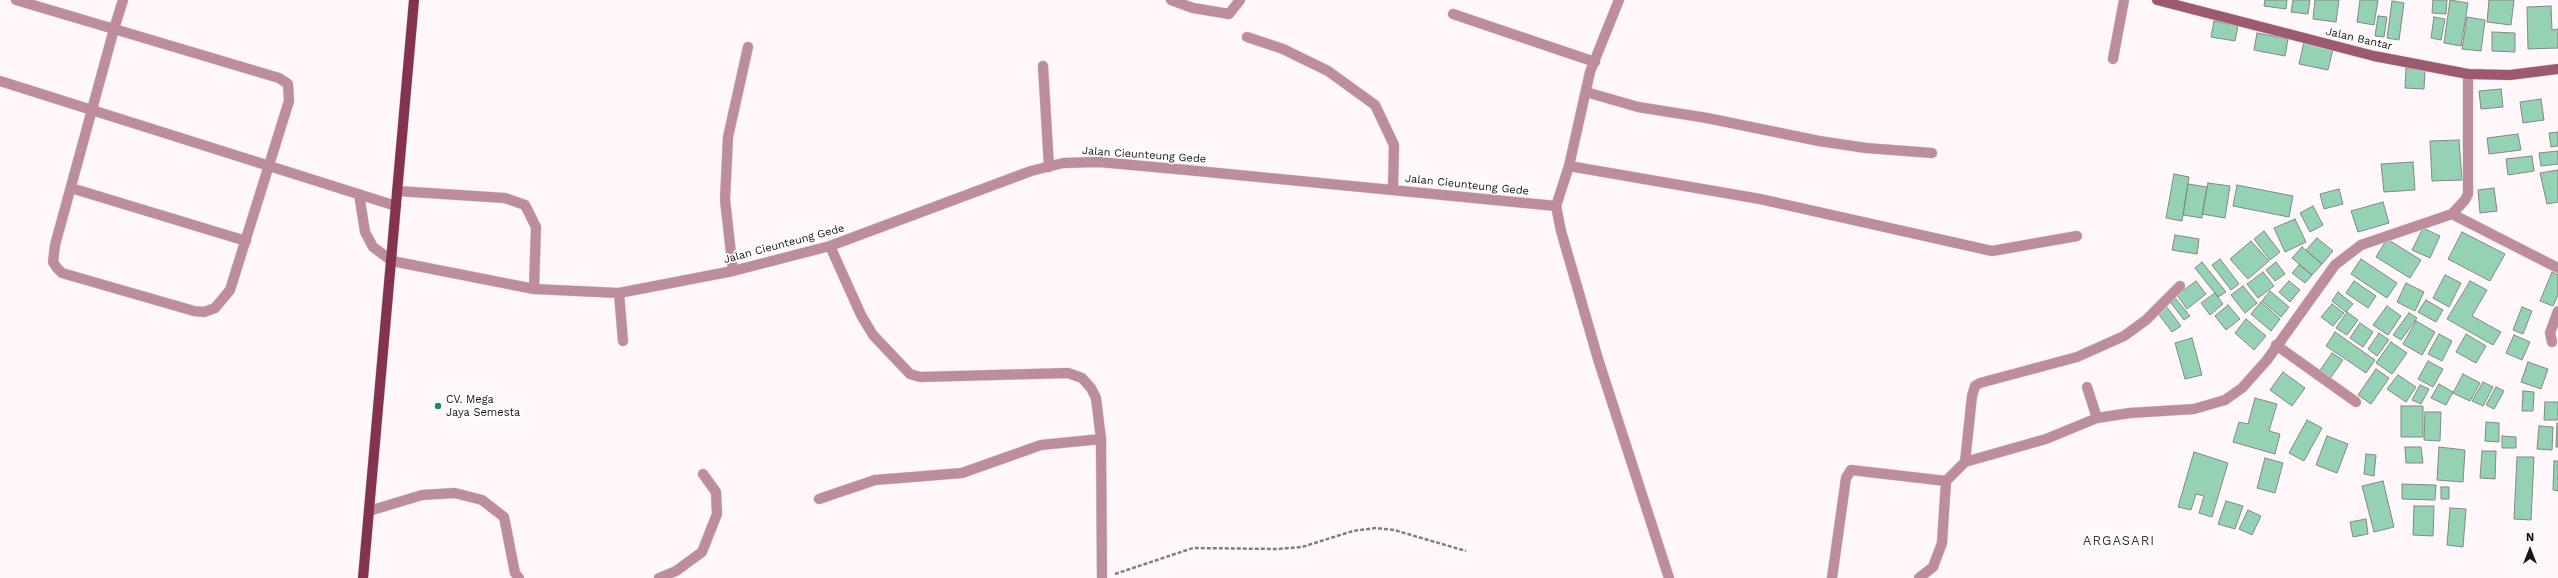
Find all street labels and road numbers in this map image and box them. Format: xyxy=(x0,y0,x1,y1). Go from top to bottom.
street label: Jalan Bantar xyxy=(2324,25,2394,53)
street label: Jalan Cieunteung Gede xyxy=(1081,144,1207,166)
street label: Jalan Cieunteung Gede xyxy=(1404,172,1530,198)
street label: Jalan Cieunteung Gede xyxy=(722,222,846,266)

